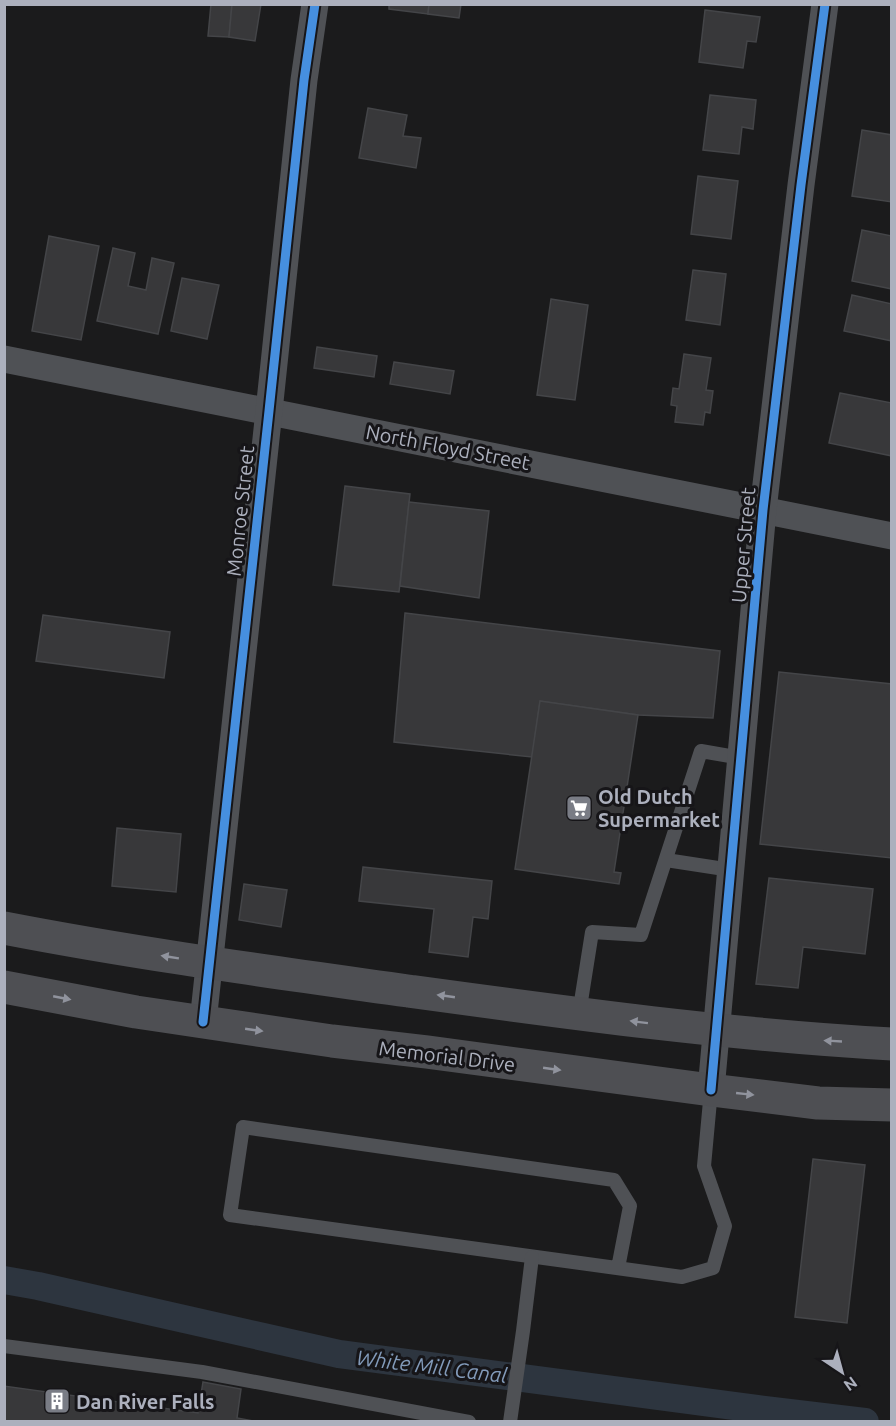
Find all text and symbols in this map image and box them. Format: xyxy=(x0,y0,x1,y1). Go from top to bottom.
street label: North Floyd Street xyxy=(364,420,532,474)
street label: Monroe Street xyxy=(222,444,258,577)
street label: Upper Street xyxy=(726,486,760,604)
place label: Old Dutch Supermarket xyxy=(598,785,720,831)
supermarket icon: Old Dutch Supermarket xyxy=(564,793,594,823)
one-way arrow xyxy=(160,953,179,962)
one-way arrow xyxy=(436,992,455,1001)
one-way arrow xyxy=(53,994,72,1003)
one-way arrow xyxy=(630,1017,649,1026)
one-way arrow xyxy=(245,1025,264,1034)
street label: Memorial Drive xyxy=(378,1036,516,1076)
one-way arrow xyxy=(824,1036,843,1045)
one-way arrow xyxy=(542,1065,561,1074)
one-way arrow xyxy=(736,1089,755,1099)
north arrow xyxy=(812,1342,872,1402)
water label: White Mill Canal xyxy=(355,1345,509,1387)
text: N xyxy=(841,1373,861,1395)
building icon: Dan River Falls xyxy=(42,1386,72,1416)
place label: Dan River Falls xyxy=(76,1390,214,1413)

